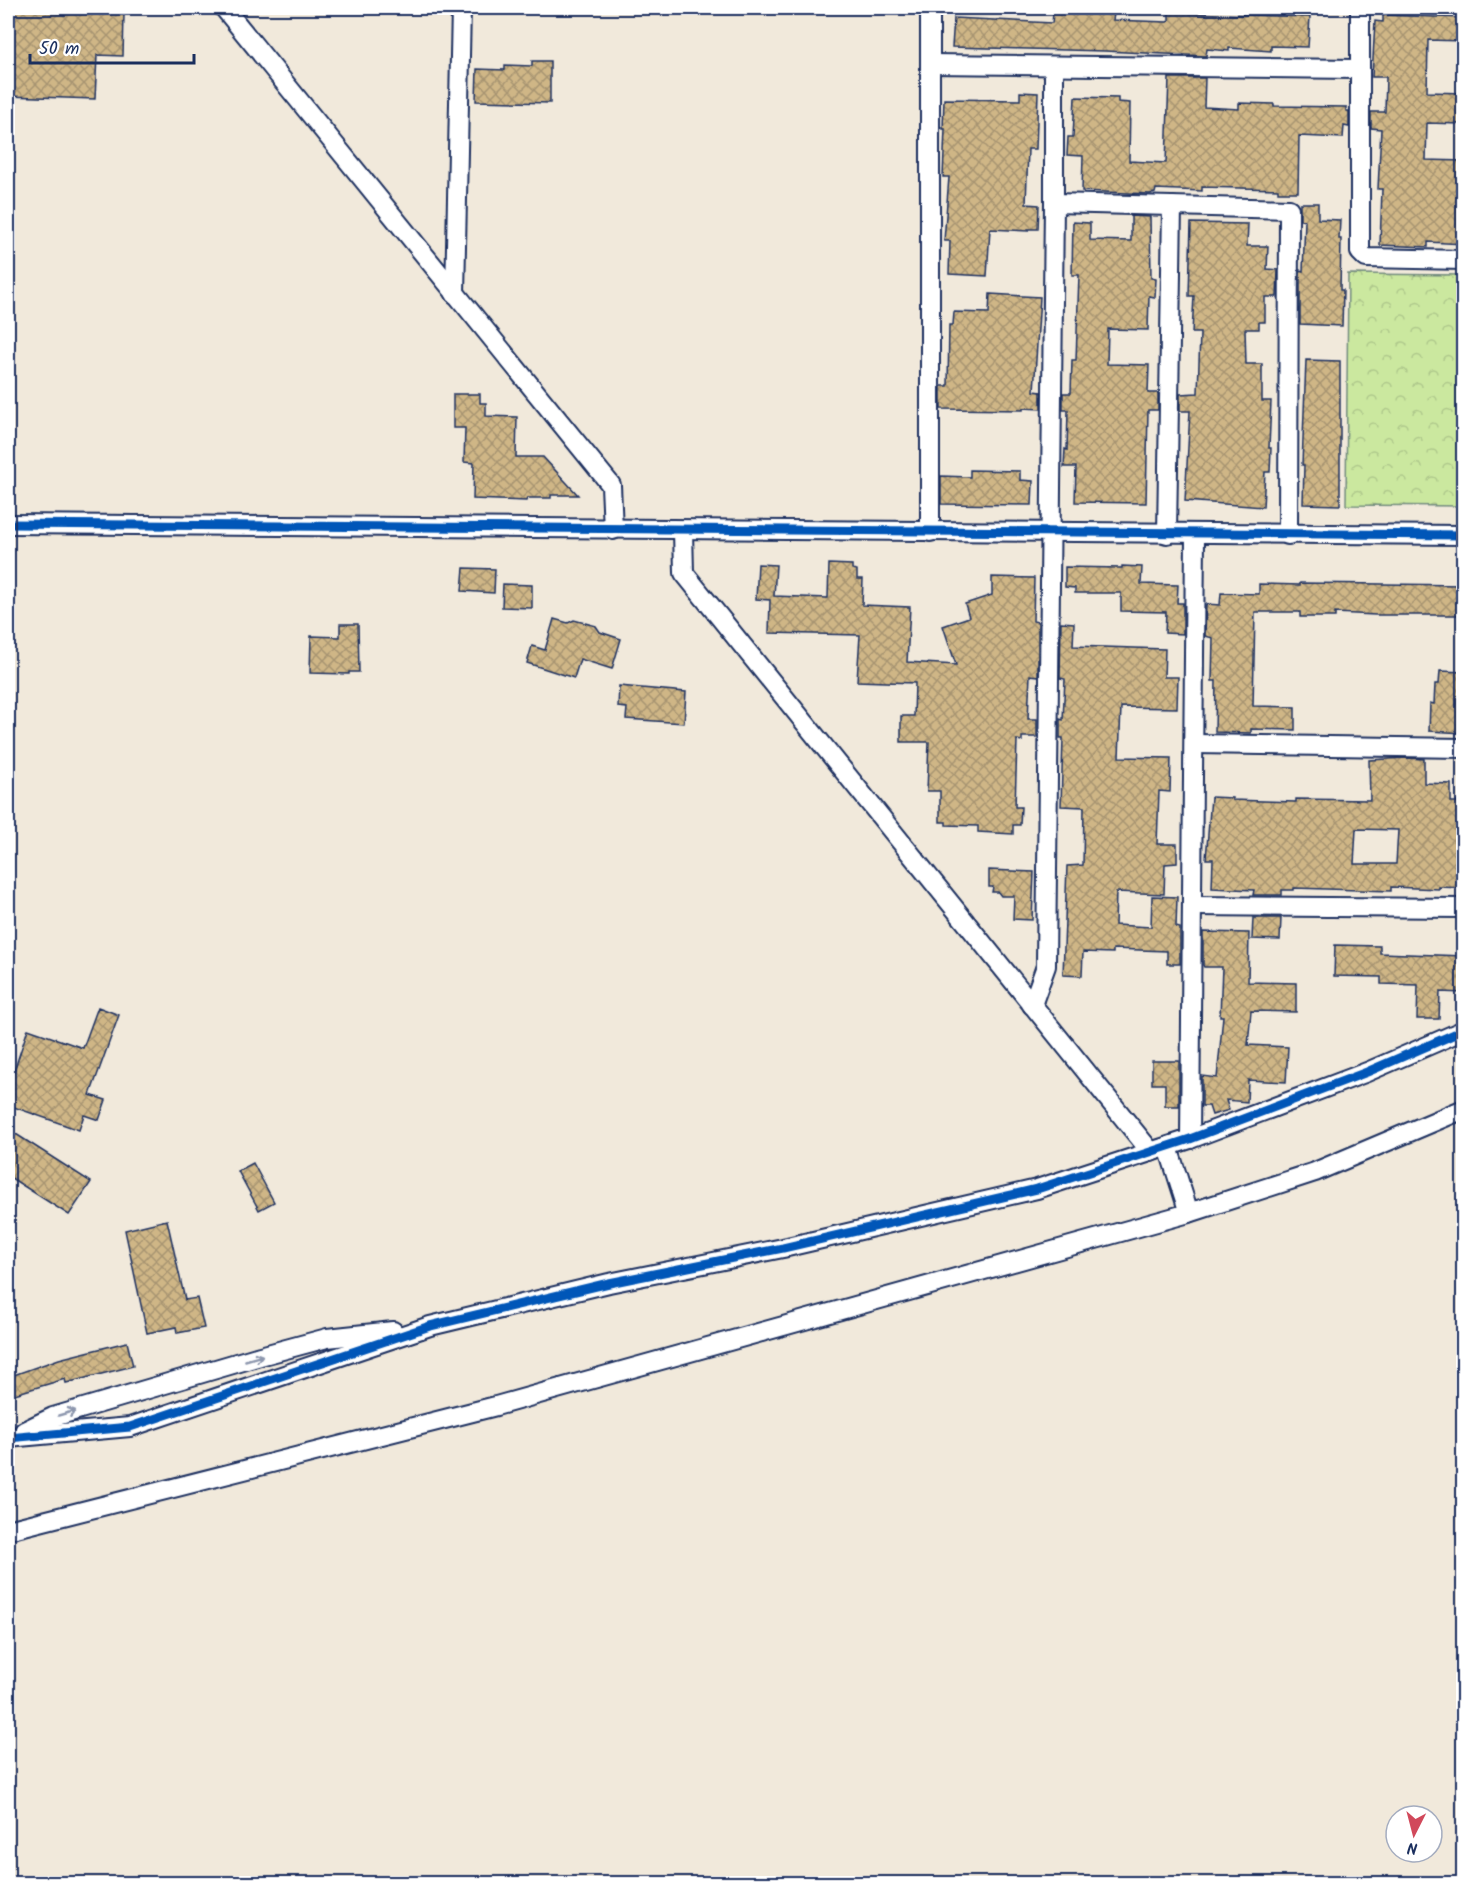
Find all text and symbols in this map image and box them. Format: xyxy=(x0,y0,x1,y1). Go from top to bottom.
scale bar xyxy=(30,27,194,65)
text: 50 m xyxy=(39,35,79,64)
one-way arrow xyxy=(244,1352,263,1363)
one-way arrow xyxy=(57,1407,76,1418)
north arrow xyxy=(1384,1804,1444,1864)
text: N xyxy=(1406,1834,1419,1860)

